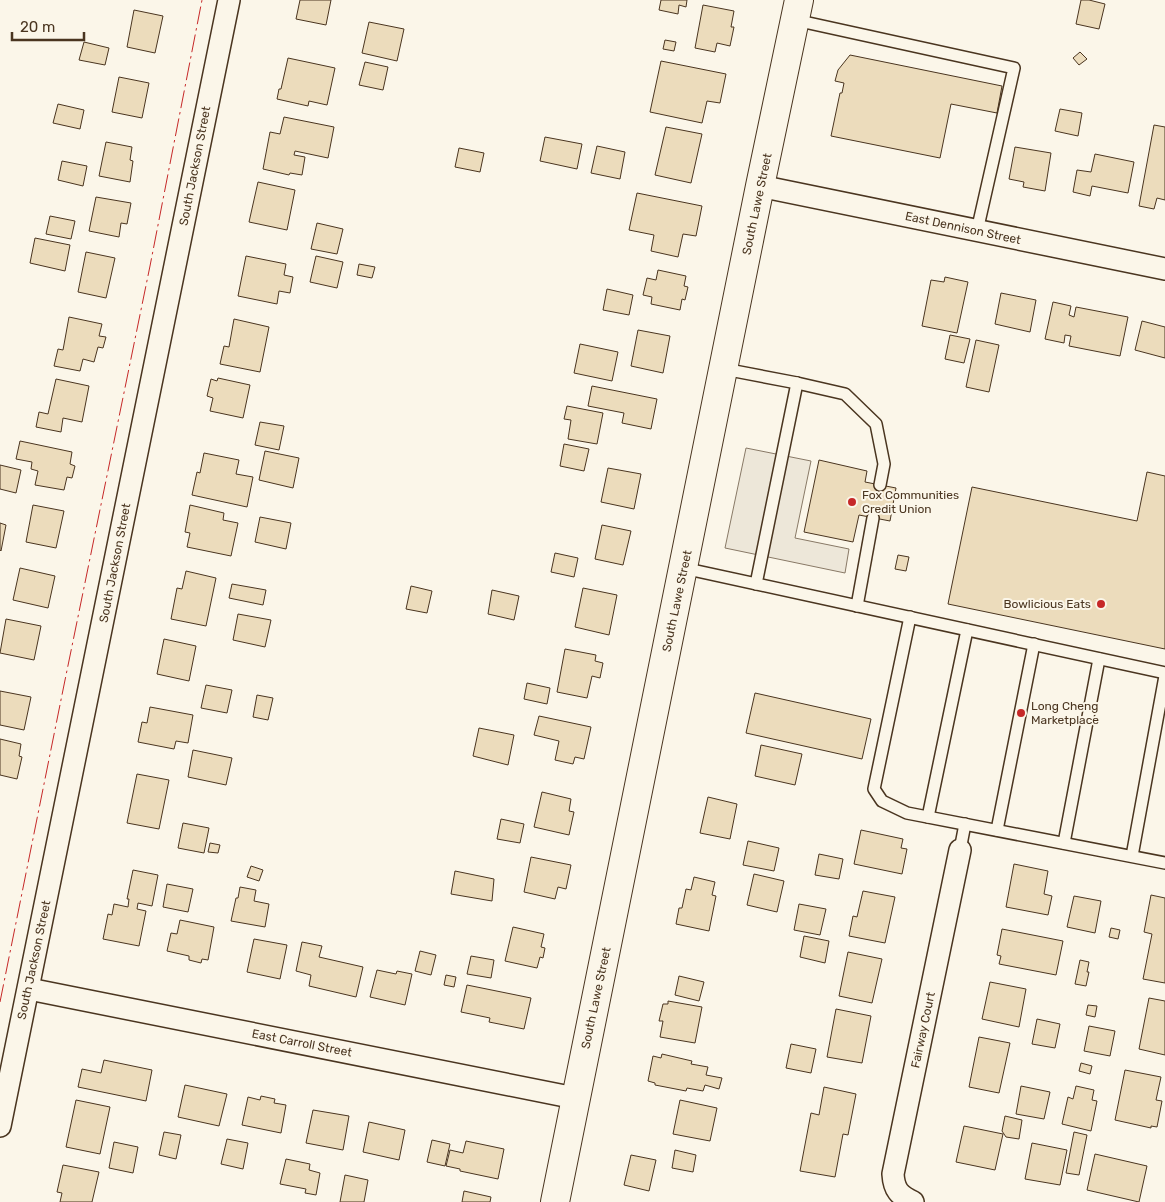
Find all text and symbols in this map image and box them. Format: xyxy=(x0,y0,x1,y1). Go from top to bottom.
scale bar xyxy=(12,10,85,42)
text: 20 m xyxy=(20,18,55,36)
street label: South Jackson Street xyxy=(177,105,214,227)
street label: South Lawe Street xyxy=(739,152,775,256)
street label: East Dennison Street xyxy=(904,209,1022,247)
place label: Fox Communities Credit Union xyxy=(862,488,959,516)
marker: Fox Communities Credit Union xyxy=(846,496,858,508)
street label: South Jackson Street xyxy=(97,502,134,624)
street label: South Lawe Street xyxy=(659,549,695,653)
place label: Bowlicious Eats xyxy=(1003,597,1091,611)
marker: Bowlicious Eats xyxy=(1095,598,1107,610)
place label: Long Cheng Marketplace xyxy=(1031,699,1099,727)
marker: Long Cheng Marketplace xyxy=(1015,707,1027,719)
street label: South Jackson Street xyxy=(15,899,54,1021)
street label: South Lawe Street xyxy=(578,946,614,1050)
street label: Fairway Court xyxy=(908,990,938,1069)
street label: East Carroll Street xyxy=(251,1026,354,1060)

